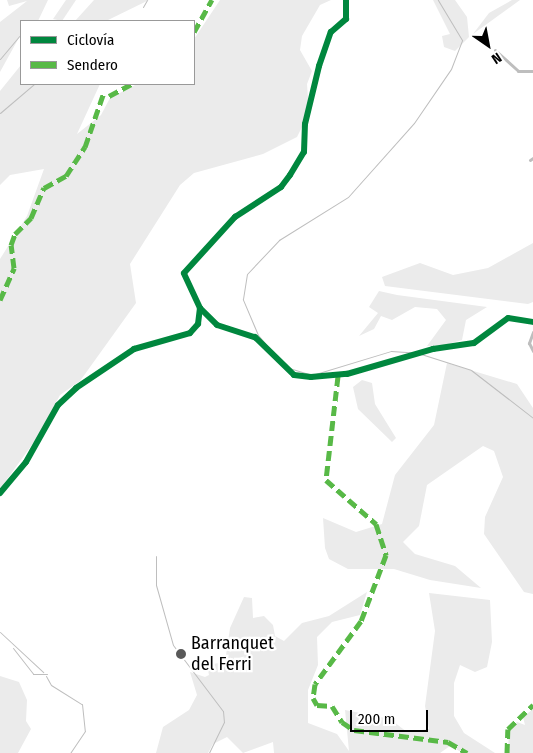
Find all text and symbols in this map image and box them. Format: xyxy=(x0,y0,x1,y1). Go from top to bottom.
legend xyxy=(20,20,195,85)
north arrow xyxy=(463,20,513,70)
text: Ciclovía xyxy=(67,31,114,49)
text: N xyxy=(488,49,505,67)
text: Sendero xyxy=(67,56,118,74)
place label: Barranquet del Ferri xyxy=(191,633,274,676)
marker: Barranquet del Ferri xyxy=(175,648,187,660)
scale bar xyxy=(353,700,430,732)
text: 200 m xyxy=(358,710,395,728)

